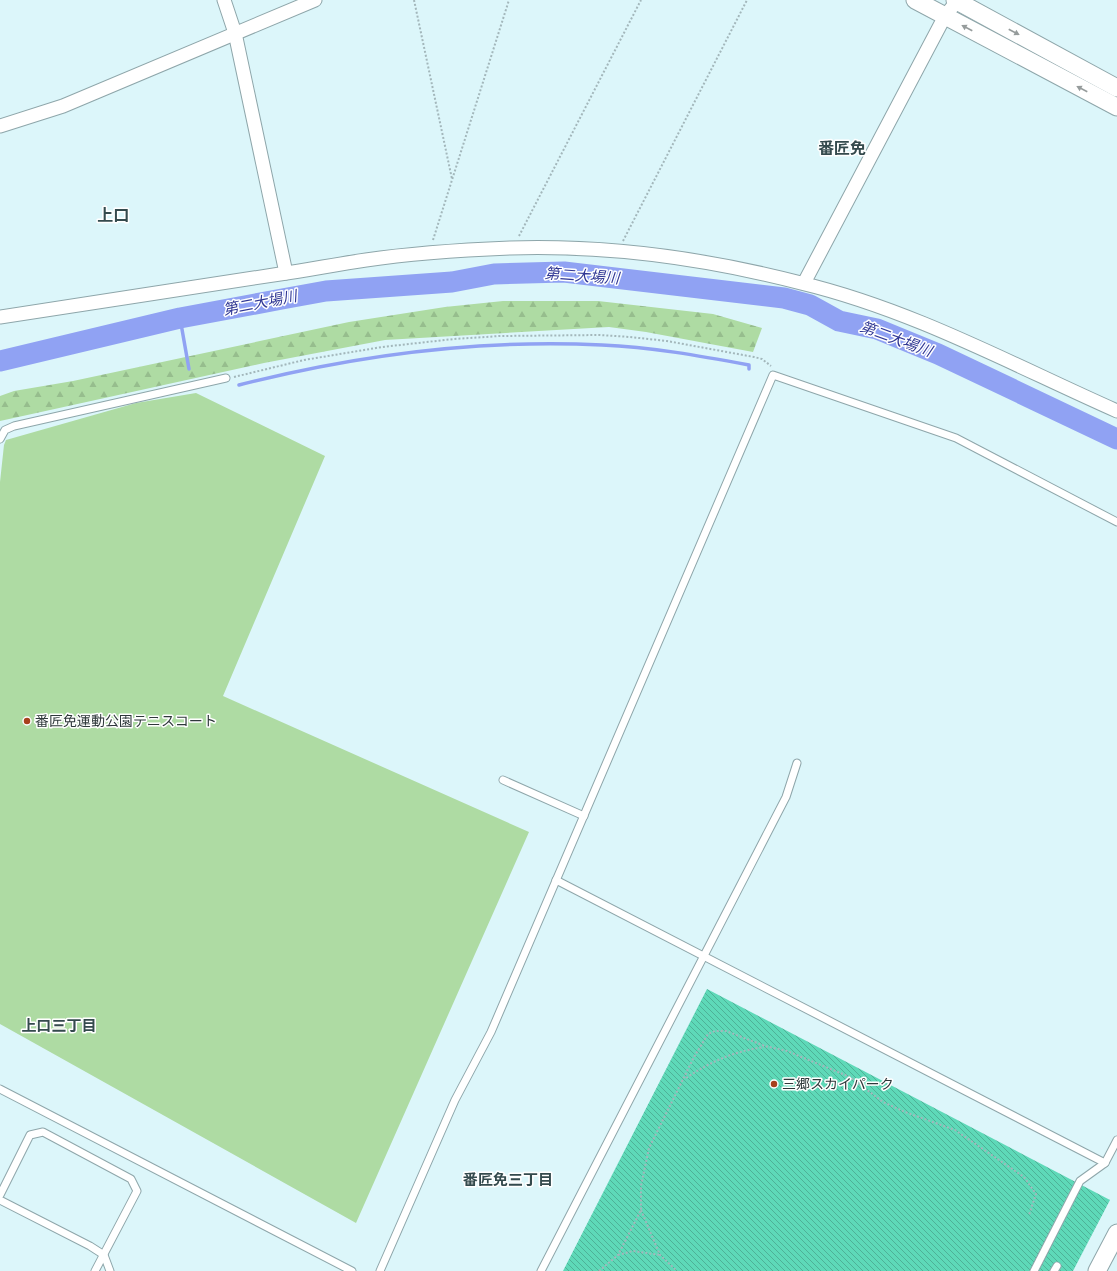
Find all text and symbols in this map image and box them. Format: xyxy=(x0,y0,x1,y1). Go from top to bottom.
one-way arrow xyxy=(962,25,973,31)
one-way arrow xyxy=(1008,29,1020,35)
one-way arrow xyxy=(1077,85,1088,92)
district label: 番匠免 xyxy=(818,138,866,159)
district label: 上口 xyxy=(97,205,129,226)
water label: 第二大場川 xyxy=(544,263,622,288)
water label: 第二大場川 xyxy=(221,286,300,319)
water label: 第二大場川 xyxy=(858,317,937,361)
place label: 番匠免運動公園テニスコート xyxy=(35,712,217,730)
marker: 番匠免運動公園テニスコート xyxy=(22,716,32,726)
district label: 上口三丁目 xyxy=(21,1016,97,1035)
place label: 三郷スカイパーク xyxy=(782,1075,894,1093)
marker: 三郷スカイパーク xyxy=(769,1079,779,1089)
district label: 番匠免三丁目 xyxy=(463,1170,553,1189)

